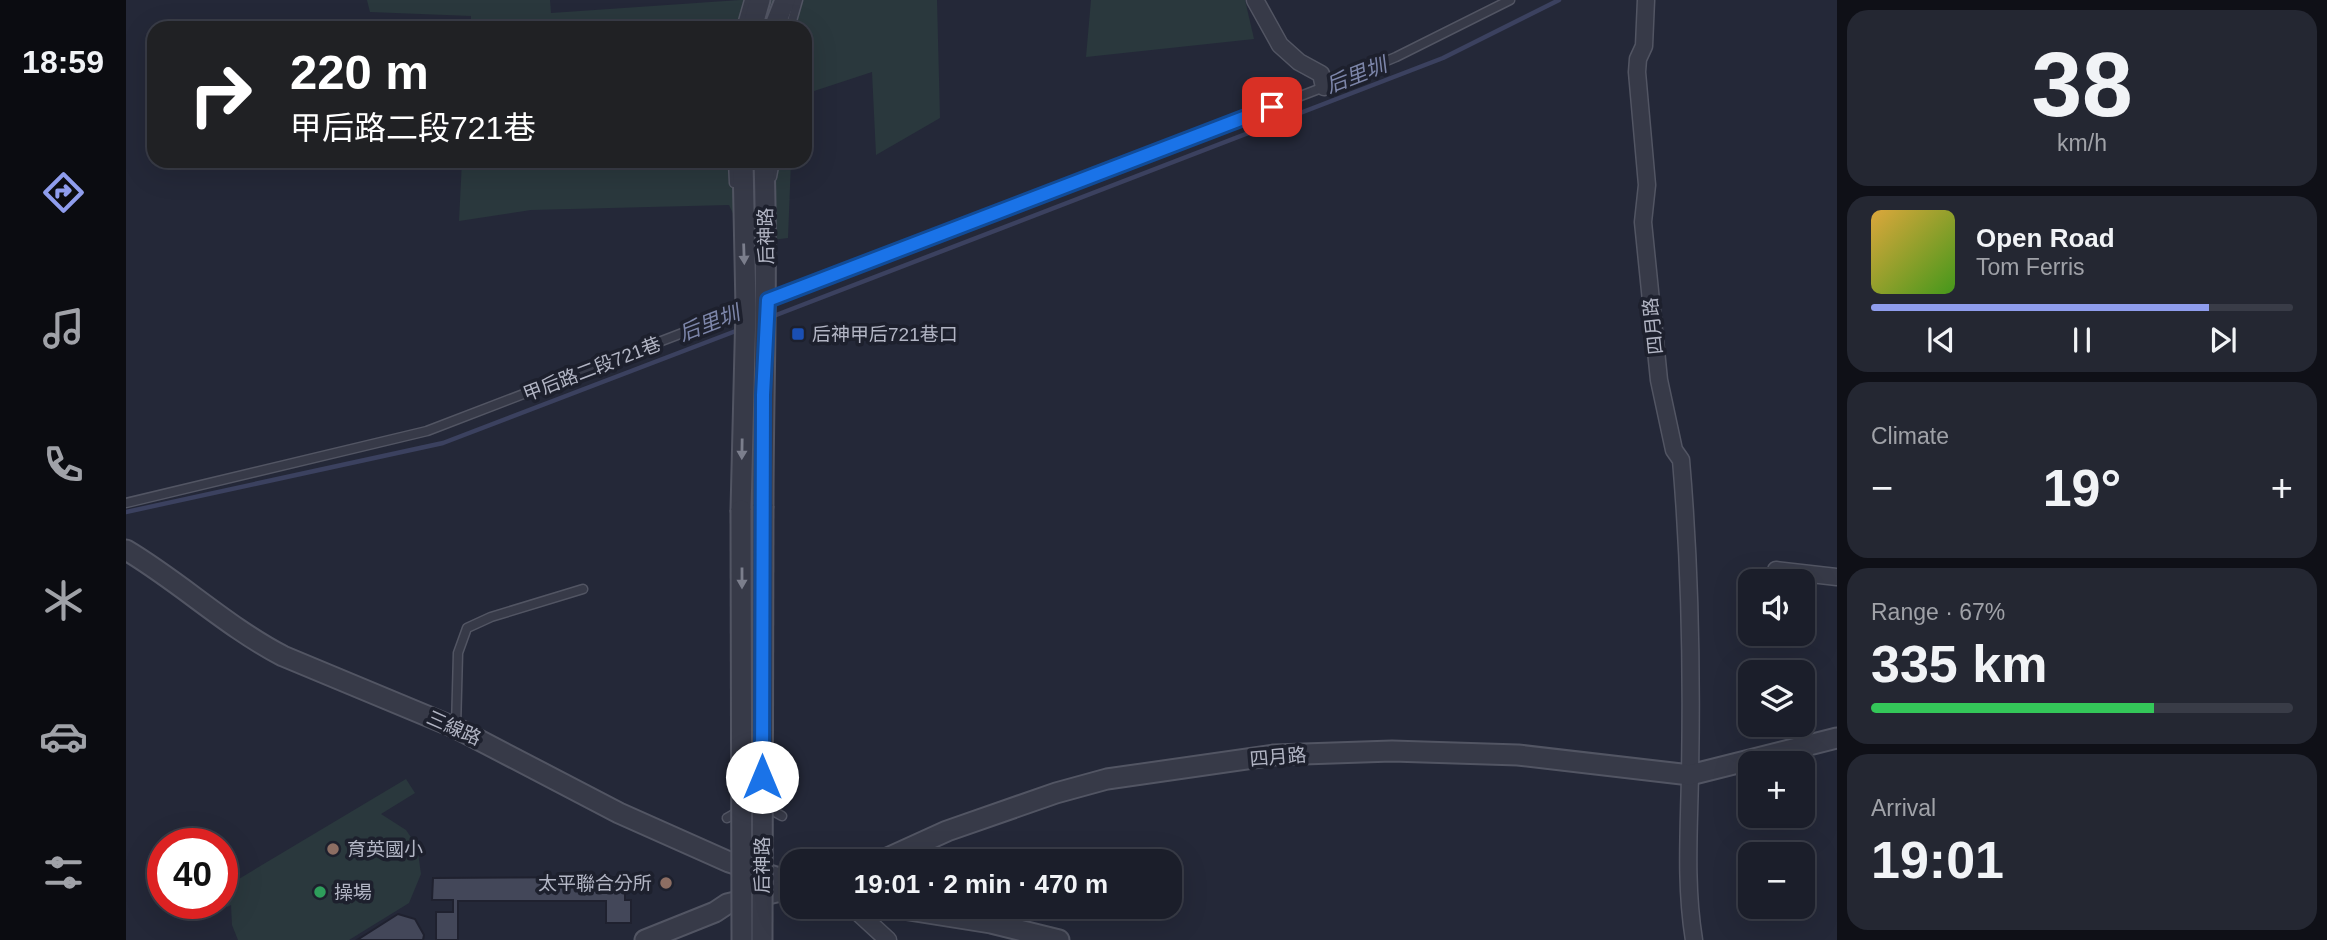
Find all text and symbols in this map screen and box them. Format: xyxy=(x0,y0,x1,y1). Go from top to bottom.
text: 38 xyxy=(2031,34,2133,135)
text: 18:59 xyxy=(22,44,104,80)
text: 220 m xyxy=(290,45,429,99)
icon: right xyxy=(175,49,266,140)
water label: 后里圳 xyxy=(1322,52,1392,97)
pin xyxy=(1242,77,1302,137)
icon: arrive xyxy=(1253,88,1291,126)
text: 甲后路二段721巷 xyxy=(290,110,535,146)
text: km/h xyxy=(2057,130,2107,156)
icon: directions xyxy=(39,168,88,217)
street label: 后神路 xyxy=(755,207,777,265)
text: Open Road xyxy=(1976,223,2115,253)
one-way arrow xyxy=(739,243,750,265)
text: Tom Ferris xyxy=(1976,254,2085,280)
street label: 四月路 xyxy=(1640,297,1666,355)
water label: 后里圳 xyxy=(675,300,745,345)
icon: music xyxy=(39,304,88,353)
icon: previous xyxy=(1922,321,1960,359)
icon: pause xyxy=(2063,321,2101,359)
icon: next xyxy=(2204,321,2242,359)
place label: 后神甲后721巷口 xyxy=(812,324,958,345)
marker: 后神甲后721巷口 xyxy=(790,326,806,342)
street label: 甲后路二段721巷 xyxy=(520,333,664,405)
text: Climate xyxy=(1871,423,1949,449)
one-way arrow xyxy=(736,439,748,461)
icon: phone xyxy=(39,440,88,489)
text: 19° xyxy=(2043,459,2121,517)
text: − xyxy=(1871,467,1893,509)
text: + xyxy=(2271,467,2293,509)
one-way arrow xyxy=(736,568,748,590)
map controls xyxy=(1738,569,1815,919)
button: sound xyxy=(1738,569,1815,646)
icon: climate xyxy=(39,576,88,625)
text: Range · 67% xyxy=(1871,599,2005,625)
text: 335 km xyxy=(1871,635,2047,693)
button: layers xyxy=(1738,660,1815,737)
street label: 三線路 xyxy=(424,707,484,749)
icon: car xyxy=(39,712,88,761)
position arrow xyxy=(725,740,799,814)
street label: 四月路 xyxy=(1249,744,1307,770)
button: + xyxy=(1738,751,1815,828)
text: Arrival xyxy=(1871,795,1936,821)
speed limit sign: 40 xyxy=(147,828,238,919)
text: 19:01 xyxy=(1871,831,2004,889)
street label: 后神路 xyxy=(752,836,773,894)
place label: 育英國小 xyxy=(347,839,423,860)
marker: 育英國小 xyxy=(325,841,341,857)
button: − xyxy=(1738,842,1815,919)
icon: filters xyxy=(39,848,88,897)
text: 19:01 · 2 min · 470 m xyxy=(854,869,1108,899)
place label: 太平聯合分所 xyxy=(538,873,652,894)
marker: 太平聯合分所 xyxy=(658,875,674,891)
place label: 操場 xyxy=(334,882,372,903)
marker: 操場 xyxy=(312,884,328,900)

